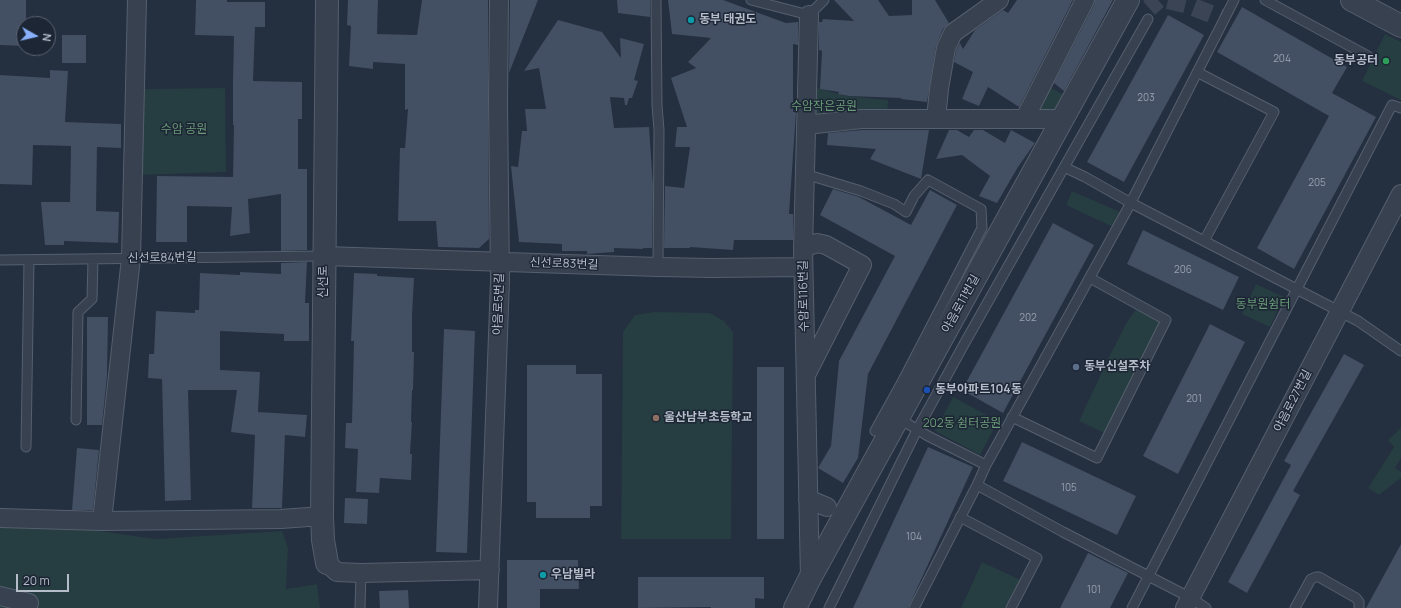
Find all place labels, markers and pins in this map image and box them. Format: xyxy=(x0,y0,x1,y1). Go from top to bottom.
place label: 동부 태권도 xyxy=(699,13,757,27)
marker: 동부 태권도 xyxy=(686,15,696,25)
place label: 동부공터 xyxy=(1334,54,1378,68)
marker: 동부공터 xyxy=(1381,56,1391,66)
place label: 동부신설주차 xyxy=(1084,360,1150,374)
marker: 동부신설주차 xyxy=(1071,362,1081,372)
place label: 동부아파트104동 xyxy=(935,383,1022,397)
marker: 동부아파트104동 xyxy=(922,385,932,395)
place label: 울산남부초등학교 xyxy=(664,411,752,425)
marker: 울산남부초등학교 xyxy=(651,413,661,423)
place label: 우남빌라 xyxy=(551,568,595,582)
marker: 우남빌라 xyxy=(538,570,548,580)

